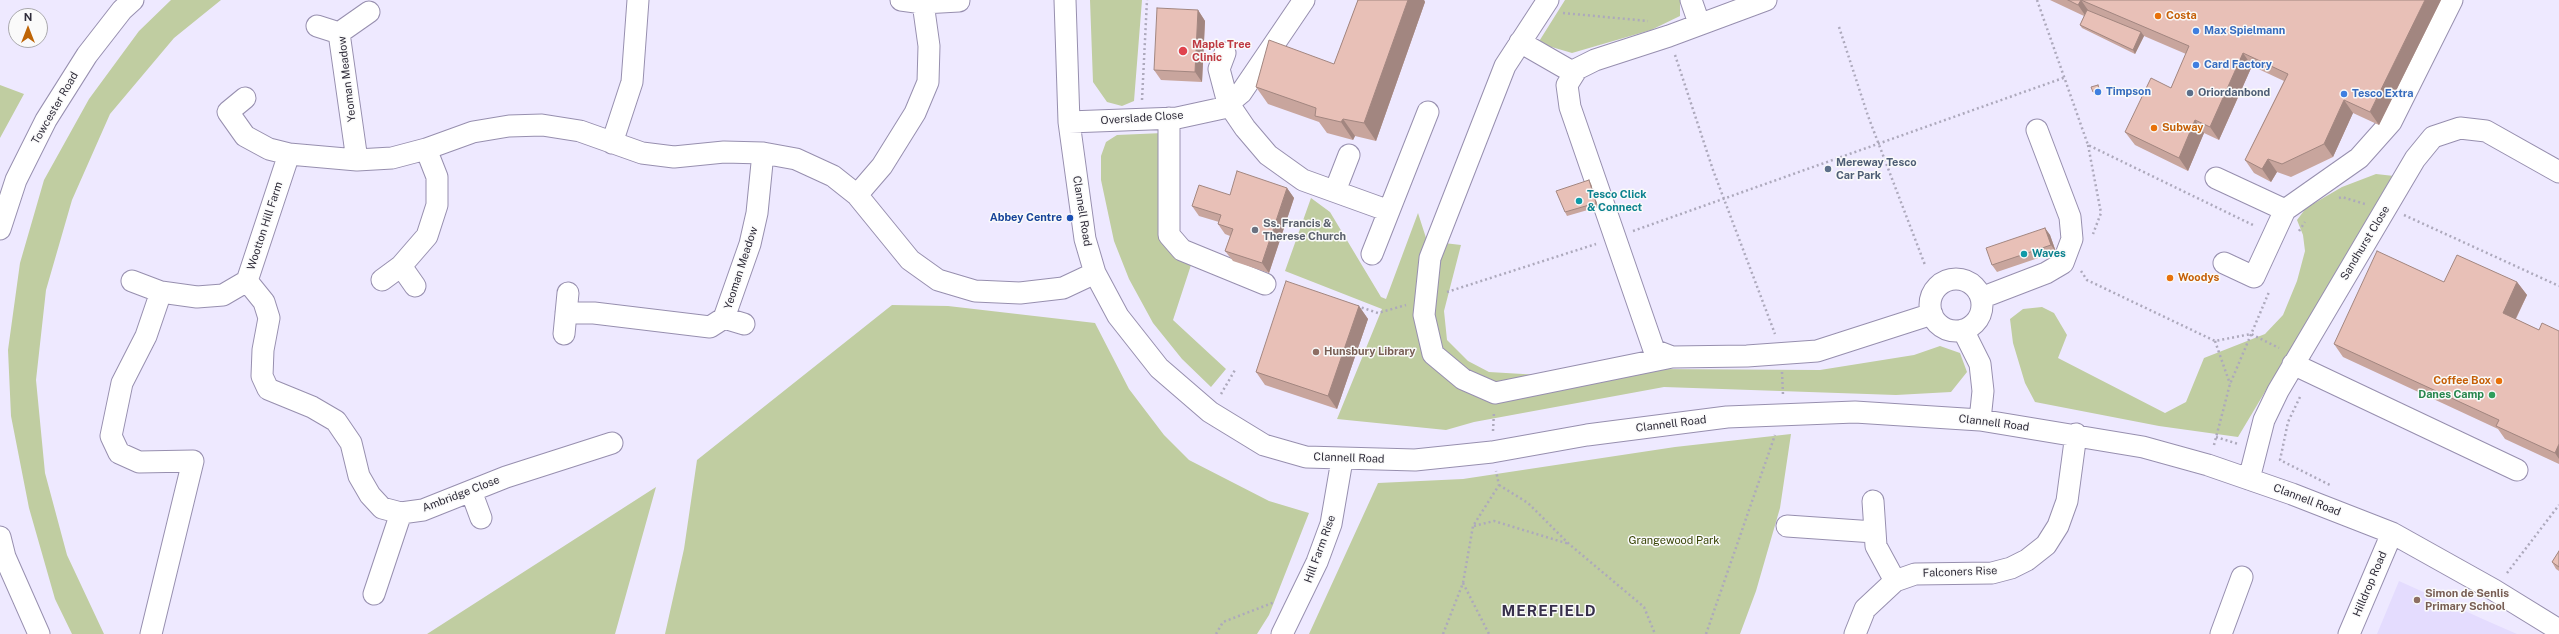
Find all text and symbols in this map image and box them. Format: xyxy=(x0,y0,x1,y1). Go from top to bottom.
north arrow xyxy=(8,8,48,48)
place label: Costa xyxy=(2166,9,2197,23)
text: N xyxy=(24,11,32,23)
marker: Costa xyxy=(2153,11,2163,21)
place label: Max Spielmann xyxy=(2204,24,2285,38)
marker: Max Spielmann xyxy=(2191,26,2201,36)
street label: Yeoman Meadow xyxy=(335,35,359,123)
place label: Maple Tree Clinic xyxy=(1192,38,1251,64)
marker: Maple Tree Clinic xyxy=(1177,45,1189,57)
place label: Card Factory xyxy=(2204,58,2272,72)
marker: Card Factory xyxy=(2191,60,2201,70)
street label: Towcester Road xyxy=(29,69,81,147)
place label: Timpson xyxy=(2106,85,2151,99)
place label: Oriordanbond xyxy=(2198,86,2270,100)
marker: Timpson xyxy=(2093,87,2103,97)
place label: Tesco Extra xyxy=(2352,87,2413,101)
marker: Oriordanbond xyxy=(2185,88,2195,98)
marker: Tesco Extra xyxy=(2339,89,2349,99)
street label: Overslade Close xyxy=(1100,109,1184,127)
place label: Subway xyxy=(2162,121,2203,135)
marker: Subway xyxy=(2149,123,2159,133)
place label: Mereway Tesco Car Park xyxy=(1836,156,1917,182)
marker: Mereway Tesco Car Park xyxy=(1823,164,1833,174)
street label: Clannell Road xyxy=(1070,175,1094,247)
street label: Wootton Hill Farm xyxy=(245,180,285,272)
place label: Tesco Click & Connect xyxy=(1587,188,1647,214)
marker: Tesco Click & Connect xyxy=(1574,196,1584,206)
street label: Sandhurst Close xyxy=(2338,203,2392,283)
place label: Abbey Centre xyxy=(990,211,1062,225)
marker: Abbey Centre xyxy=(1065,213,1075,223)
place label: Ss. Francis & Therese Church xyxy=(1263,217,1346,243)
street label: Yeoman Meadow xyxy=(721,225,761,311)
marker: Ss. Francis & Therese Church xyxy=(1250,225,1260,235)
place label: Waves xyxy=(2032,247,2066,261)
marker: Waves xyxy=(2019,249,2029,259)
place label: Woodys xyxy=(2178,271,2219,285)
marker: Woodys xyxy=(2165,273,2175,283)
place label: Hunsbury Library xyxy=(1324,345,1415,359)
marker: Hunsbury Library xyxy=(1311,347,1321,357)
place label: Coffee Box xyxy=(2433,374,2491,388)
marker: Coffee Box xyxy=(2494,376,2504,386)
place label: Danes Camp xyxy=(2418,388,2484,402)
marker: Danes Camp xyxy=(2487,390,2497,400)
street label: Clannell Road xyxy=(1958,412,2030,434)
street label: Clannell Road xyxy=(1635,413,1707,435)
street label: Clannell Road xyxy=(1313,450,1385,466)
street label: Ambridge Close xyxy=(421,473,501,515)
street label: Clannell Road xyxy=(2271,481,2343,519)
street label: Hill Farm Rise xyxy=(1302,513,1338,585)
park label: Grangewood Park xyxy=(1628,534,1720,548)
street label: Hilldrop Road xyxy=(2350,549,2390,619)
street label: Falconers Rise xyxy=(1922,564,1998,580)
place label: Simon de Senlis Primary School xyxy=(2425,587,2509,613)
marker: Simon de Senlis Primary School xyxy=(2412,595,2422,605)
district label: MEREFIELD xyxy=(1501,602,1597,620)

